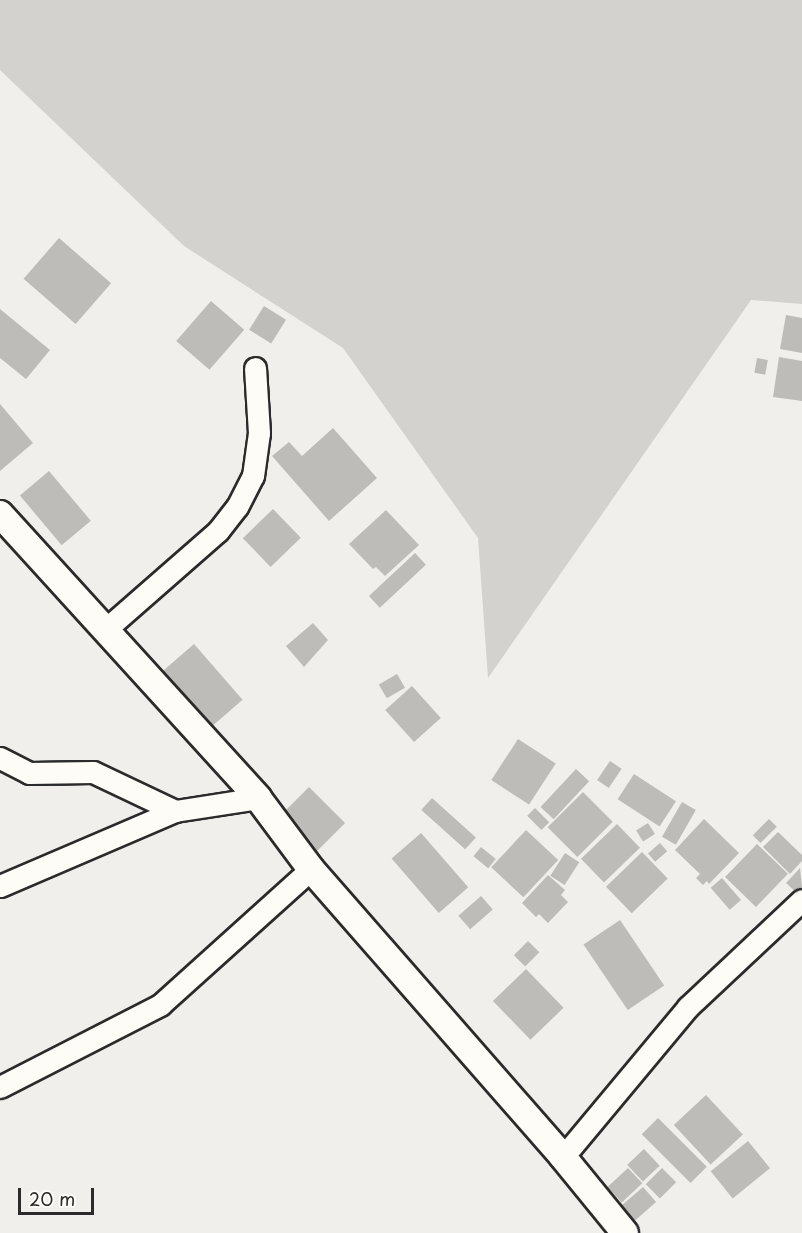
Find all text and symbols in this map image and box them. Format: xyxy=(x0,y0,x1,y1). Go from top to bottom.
scale bar xyxy=(21,1176,98,1214)
text: 20 m xyxy=(29,1185,75,1212)

